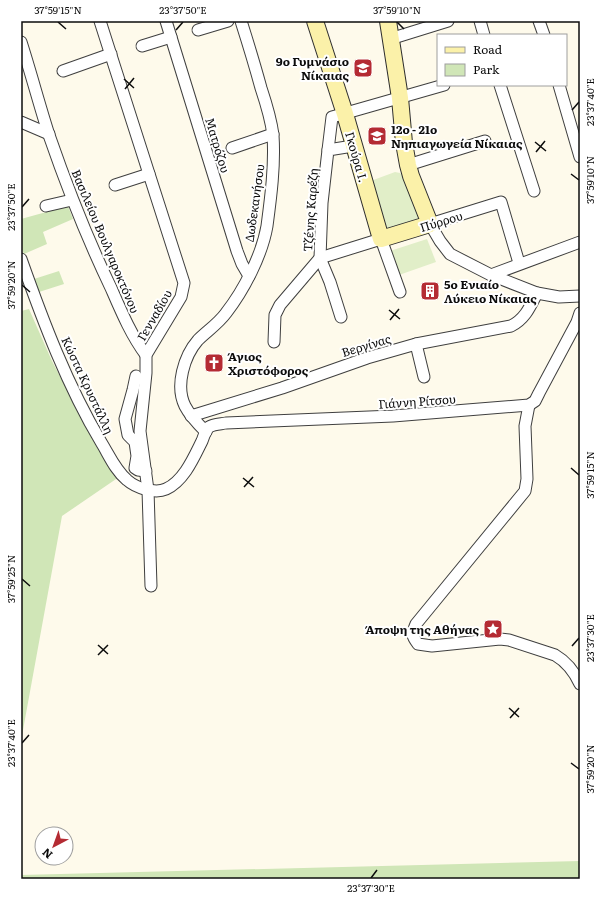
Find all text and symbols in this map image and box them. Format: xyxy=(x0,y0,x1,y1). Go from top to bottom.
text: 37°59'15"N xyxy=(34,2,82,17)
text: 23°37'50"E xyxy=(159,2,207,17)
text: 37°59'10"N xyxy=(373,2,421,17)
legend xyxy=(437,34,567,86)
text: Road xyxy=(473,40,503,58)
place label: 9ο Γυμνάσιο Νίκαιας xyxy=(276,52,350,84)
school or university icon: 9ο Γυμνάσιο Νίκαιας xyxy=(352,57,374,79)
text: Park xyxy=(473,60,500,78)
text: 23°37'40"E xyxy=(582,78,597,126)
street label: Ματρόζου xyxy=(201,115,235,175)
place label: 12ο - 21ο Νηπιαγωγεία Νίκαιας xyxy=(391,120,523,152)
school or university icon: 12ο - 21ο Νηπιαγωγεία Νίκαιας xyxy=(366,125,388,147)
street label: Γκούρα Ι. xyxy=(341,129,373,185)
text: 37°59'10"N xyxy=(582,156,597,204)
street label: Δωδεκανήσου xyxy=(240,163,268,243)
street label: Βασιλείου Βουλγαροκτόνου xyxy=(68,166,144,316)
street label: Τζένης Καρέζη xyxy=(298,168,322,252)
text: 23°37'50"E xyxy=(3,183,18,231)
street label: Πύρρου xyxy=(417,206,465,236)
text: 37°59'20"N xyxy=(3,260,18,310)
place label: 5ο Ενιαίο Λύκειο Νίκαιας xyxy=(444,275,537,307)
building icon: 5ο Ενιαίο Λύκειο Νίκαιας xyxy=(419,280,441,302)
street label: Γενναδίου xyxy=(132,286,176,344)
street label: Βεργίνας xyxy=(339,329,393,361)
street label: Κώστα Κρυστάλλη xyxy=(57,333,119,437)
place label: Άγιος Χριστόφορος xyxy=(227,347,309,379)
church icon: Άγιος Χριστόφορος xyxy=(203,352,225,374)
street label: Γιάννη Ρίτσου xyxy=(378,389,456,413)
text: 37°59'15"N xyxy=(582,451,597,499)
text: 37°59'25"N xyxy=(3,555,18,603)
text: 23°37'30"E xyxy=(582,614,597,662)
place icon: Άποψη της Αθήνας xyxy=(482,618,504,640)
place label: Άποψη της Αθήνας xyxy=(364,620,480,638)
text: 23°37'40"E xyxy=(3,719,18,767)
text: 37°59'20"N xyxy=(582,744,597,794)
north arrow xyxy=(34,826,74,866)
text: N xyxy=(38,845,56,863)
text: 23°37'30"E xyxy=(347,880,395,895)

